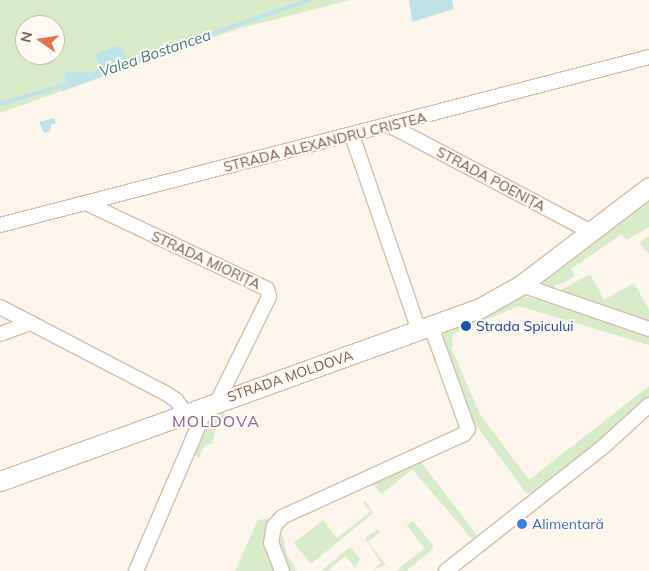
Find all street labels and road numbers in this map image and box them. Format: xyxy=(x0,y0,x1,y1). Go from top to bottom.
street label: STRADA ALEXANDRU CRISTEA xyxy=(222,109,428,175)
street label: STRADA POENIȚA xyxy=(434,143,548,215)
street label: STRADA MIORIȚA xyxy=(149,227,263,293)
street label: STRADA MOLDOVA xyxy=(225,347,355,405)

